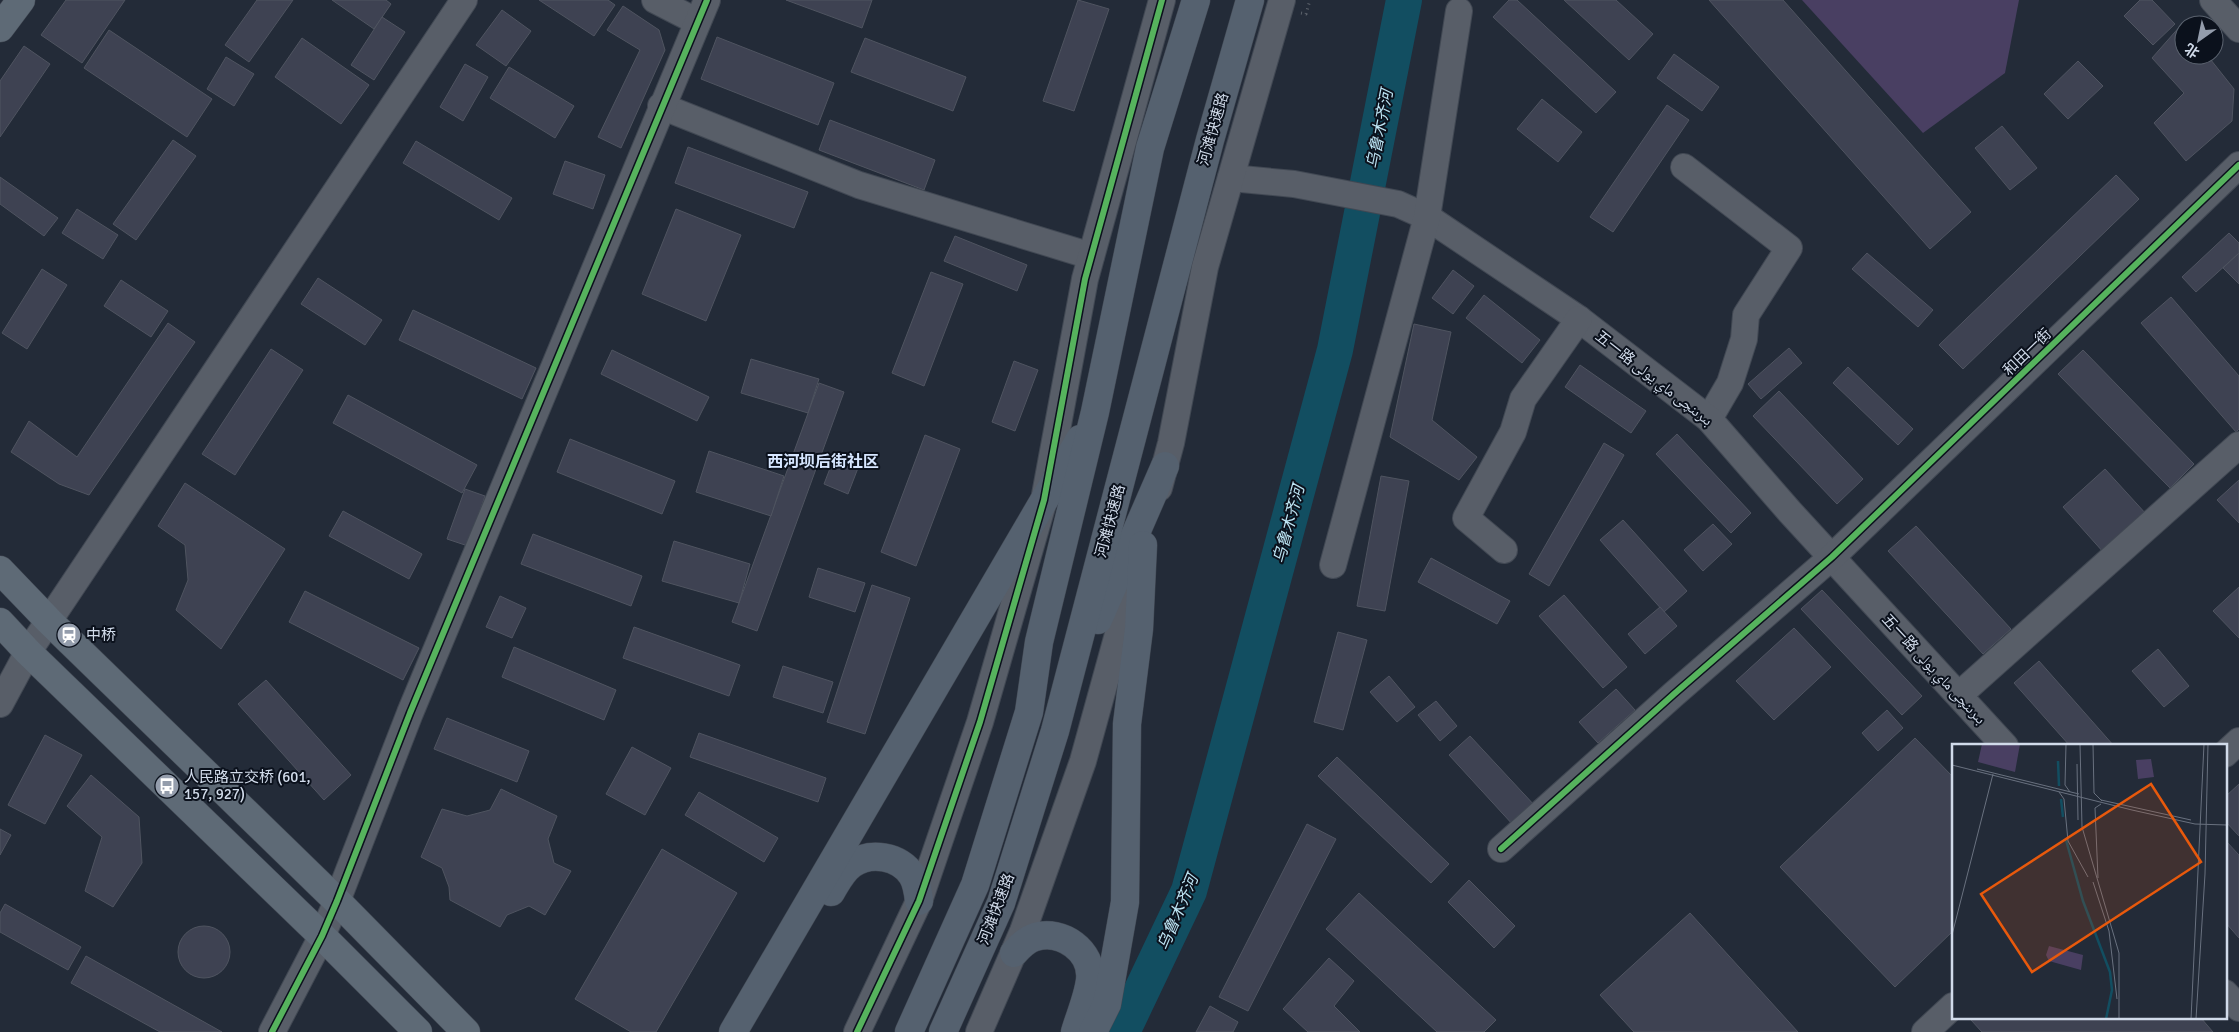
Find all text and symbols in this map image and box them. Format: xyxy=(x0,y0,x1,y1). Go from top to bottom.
north arrow xyxy=(2174,15,2224,65)
text: 北 xyxy=(2182,40,2203,61)
water label: 乌鲁木齐河 xyxy=(1363,85,1398,170)
street label: 河滩快速路 xyxy=(1194,90,1232,168)
street label: 和田一街 xyxy=(1999,325,2055,379)
street label: 五一路 بىرىنچى ماي يولى xyxy=(1590,327,1716,432)
district label: 西河坝后街社区 xyxy=(767,452,879,472)
water label: 乌鲁木齐河 xyxy=(1269,480,1310,565)
street label: 河滩快速路 xyxy=(1092,482,1128,560)
street label: 五一路 بىرىنچى ماي يولى xyxy=(1876,610,1990,730)
station icon: 中桥 xyxy=(56,622,82,648)
place label: 中桥 xyxy=(86,626,116,644)
inset map xyxy=(1952,744,2226,1020)
place label: 人民路立交桥 (601, 157, 927) xyxy=(184,768,311,803)
bus stop icon: 人民路立交桥 (601, 157, 927) xyxy=(154,773,180,799)
water label: 乌鲁木齐河 xyxy=(1153,869,1204,953)
street label: 河滩快速路 xyxy=(974,871,1018,947)

